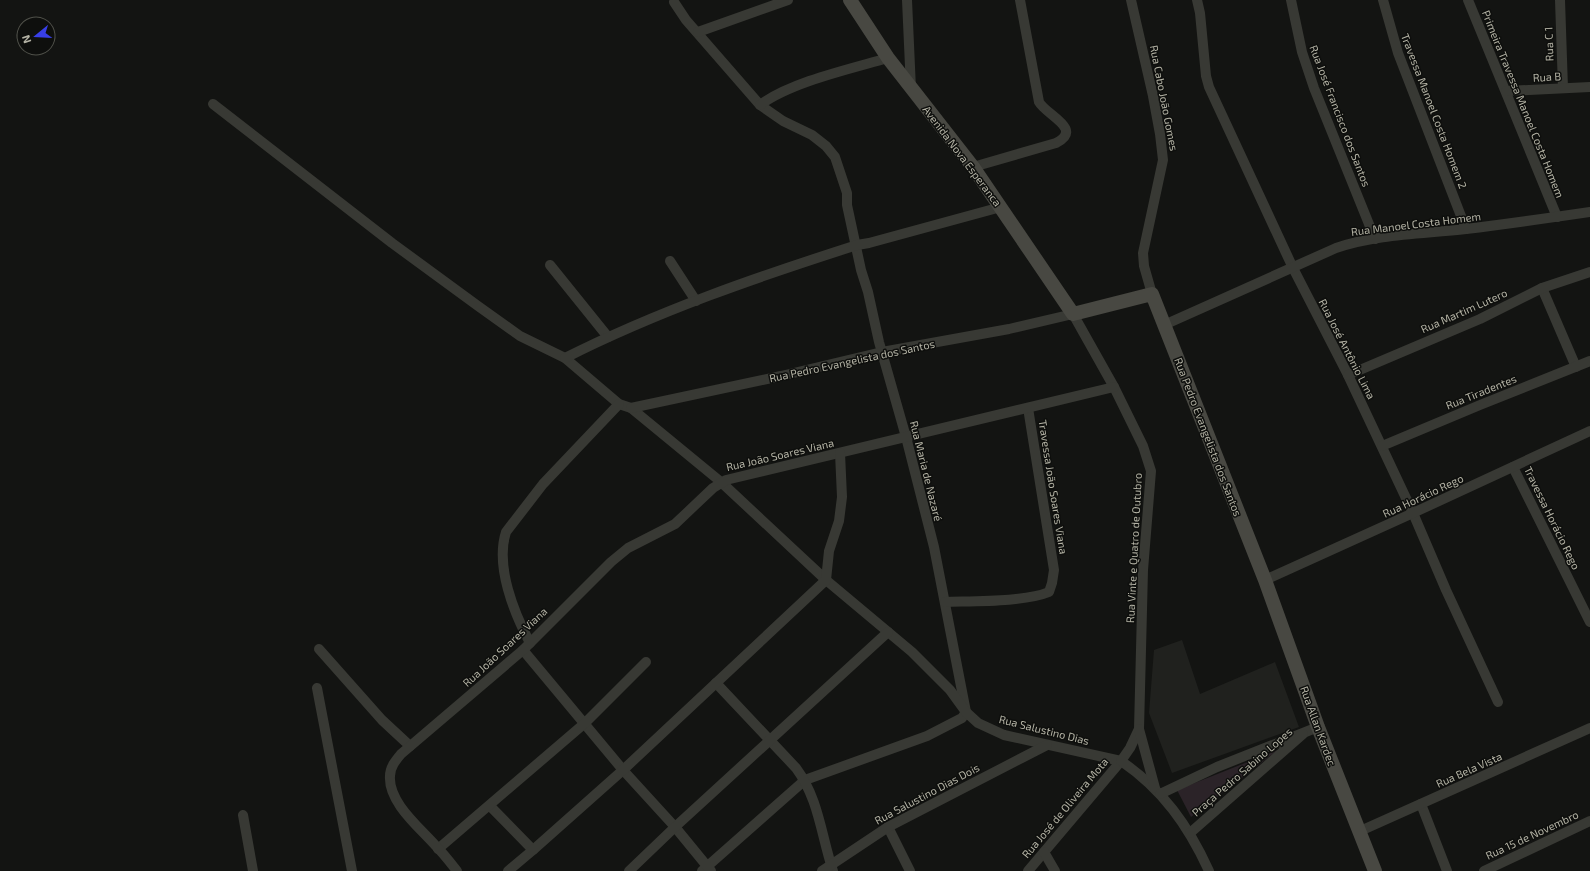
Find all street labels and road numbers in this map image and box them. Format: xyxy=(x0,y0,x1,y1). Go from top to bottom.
street label: Primeira Travessa Manoel Costa Homem xyxy=(1480,8,1567,199)
street label: Rua C 1 xyxy=(1541,26,1556,62)
street label: Travessa Manoel Costa Homem 2 xyxy=(1399,31,1470,190)
street label: Rua José Francisco dos Santos xyxy=(1307,43,1374,189)
street label: Rua Cabo João Gomes xyxy=(1148,44,1181,152)
street label: Rua B xyxy=(1532,69,1562,84)
street label: Avenida Nova Esperanca xyxy=(920,103,1005,209)
street label: Rua Manoel Costa Homem xyxy=(1350,209,1482,238)
street label: Rua Martim Lutero xyxy=(1419,286,1509,335)
street label: Rua José Antônio Lima xyxy=(1317,297,1378,401)
street label: Rua Pedro Evangelista dos Santos xyxy=(768,336,936,384)
street label: Rua Pedro Evangelista dos Santos xyxy=(1172,356,1245,518)
street label: Rua Tiradentes xyxy=(1444,371,1518,412)
street label: Rua Maria de Nazaré xyxy=(908,419,945,523)
street label: Travessa João Soares Viana xyxy=(1036,419,1071,555)
street label: Rua João Soares Viana xyxy=(725,436,835,473)
street label: Travessa Horácio Rego xyxy=(1522,464,1583,571)
street label: Rua Horácio Rego xyxy=(1380,471,1465,520)
street label: Rua Vinte e Quatro de Outubro xyxy=(1123,473,1145,623)
street label: Rua João Soares Viana xyxy=(460,604,549,689)
street label: Rua Allan Kardec xyxy=(1298,684,1339,768)
street label: Rua Salustino Dias xyxy=(998,712,1091,747)
street label: Praça Pedro Sabino Lopes xyxy=(1189,724,1295,819)
street label: Rua Bela Vista xyxy=(1434,749,1504,790)
street label: Rua José de Oliveira Mota xyxy=(1019,755,1110,860)
street label: Rua Salustino Dias Dois xyxy=(872,760,982,827)
street label: Rua 15 de Novembro xyxy=(1483,807,1580,862)

